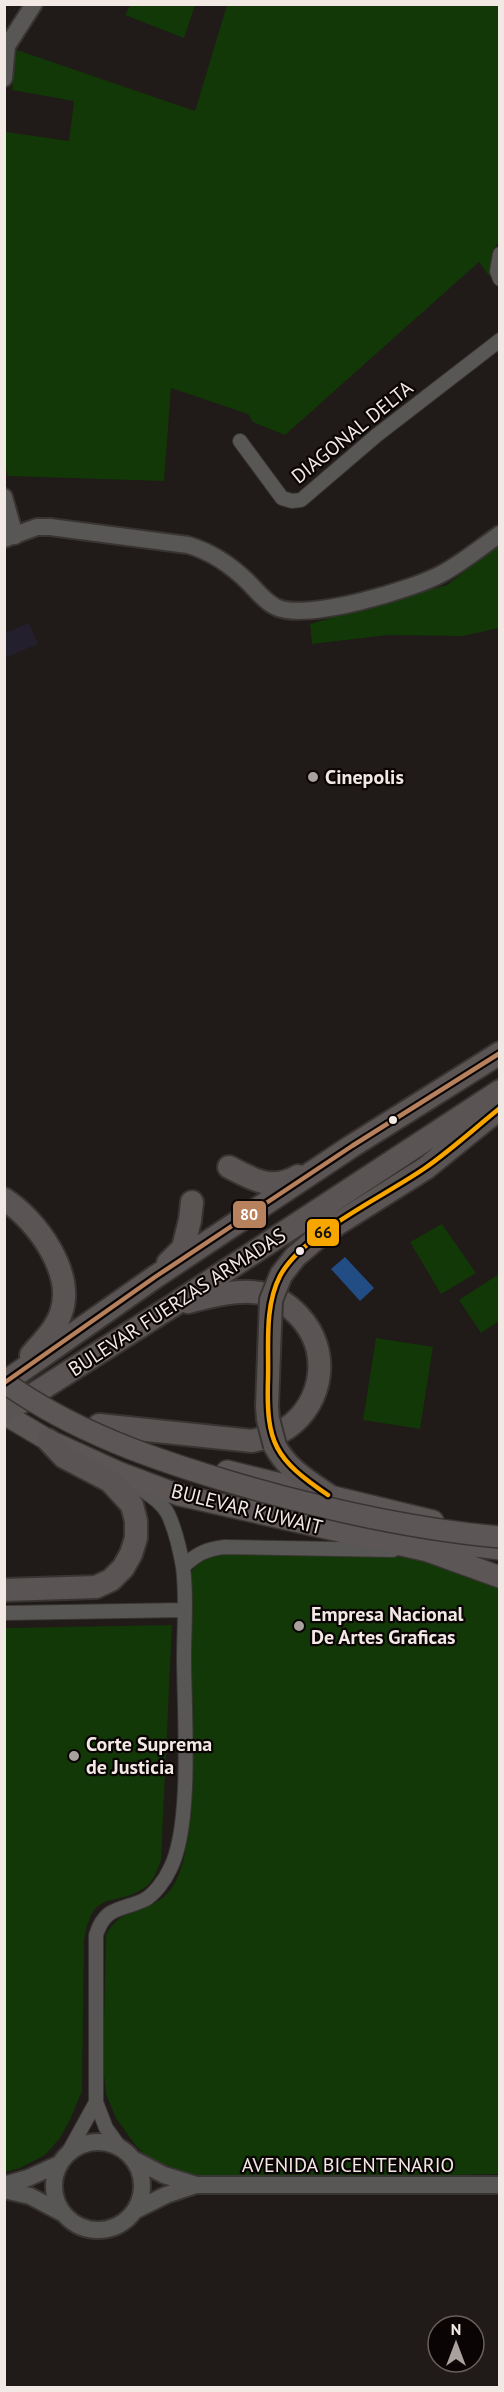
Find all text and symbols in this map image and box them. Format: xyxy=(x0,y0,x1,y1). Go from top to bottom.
street label: DIAGONAL DELTA xyxy=(286,375,418,489)
place label: Cinepolis xyxy=(325,764,404,790)
marker: Cinepolis xyxy=(306,770,320,784)
unlabelled marker xyxy=(387,1114,399,1126)
line badge: 80 xyxy=(232,1200,267,1229)
text: 80 xyxy=(240,1204,258,1224)
line badge: 66 xyxy=(306,1218,340,1247)
street label: BULEVAR FUERZAS ARMADAS xyxy=(63,1222,291,1382)
text: 66 xyxy=(314,1222,332,1242)
unlabelled marker xyxy=(294,1245,306,1257)
street label: BULEVAR KUWAIT xyxy=(169,1478,325,1540)
place label: Empresa Nacional De Artes Graficas xyxy=(311,1601,464,1650)
marker: Empresa Nacional De Artes Graficas xyxy=(292,1619,306,1633)
place label: Corte Suprema de Justicia xyxy=(86,1731,212,1780)
marker: Corte Suprema de Justicia xyxy=(67,1749,81,1763)
street label: AVENIDA BICENTENARIO xyxy=(242,2152,454,2178)
north arrow xyxy=(426,2314,486,2374)
text: N xyxy=(451,2319,461,2339)

